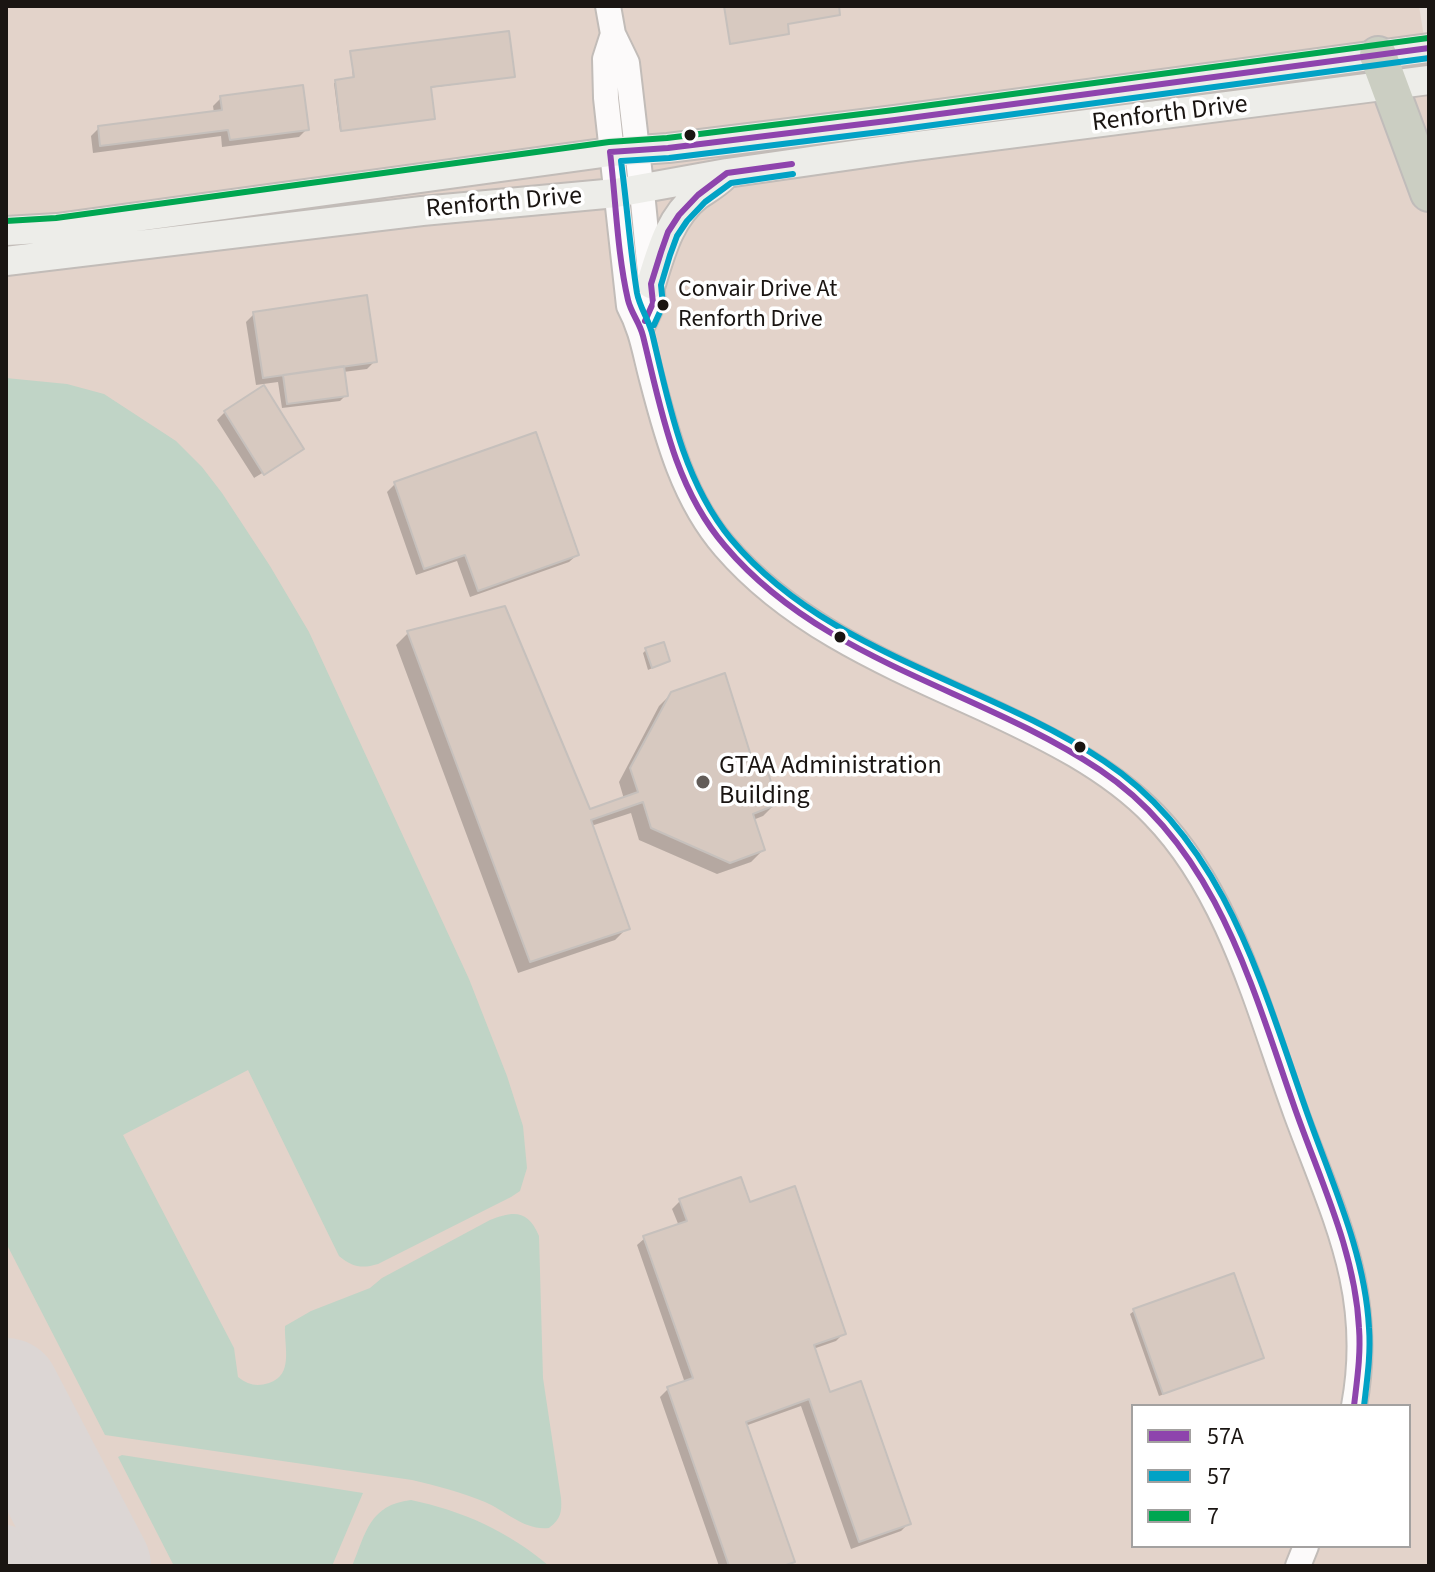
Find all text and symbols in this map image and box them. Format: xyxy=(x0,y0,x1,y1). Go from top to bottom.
street label: Renforth Drive xyxy=(1090,90,1250,140)
unlabelled marker xyxy=(682,127,698,143)
street label: Renforth Drive xyxy=(425,182,583,226)
place label: Convair Drive At Renforth Drive xyxy=(678,277,837,333)
marker: Convair Drive At Renforth Drive xyxy=(655,297,671,313)
unlabelled marker xyxy=(832,629,848,645)
unlabelled marker xyxy=(1072,739,1088,755)
place label: GTAA Administration Building xyxy=(719,751,942,812)
marker: GTAA Administration Building xyxy=(694,773,712,791)
legend xyxy=(1131,1404,1411,1548)
text: 57A xyxy=(1207,1419,1244,1454)
text: 57 xyxy=(1207,1459,1231,1494)
text: 7 xyxy=(1207,1499,1219,1534)

